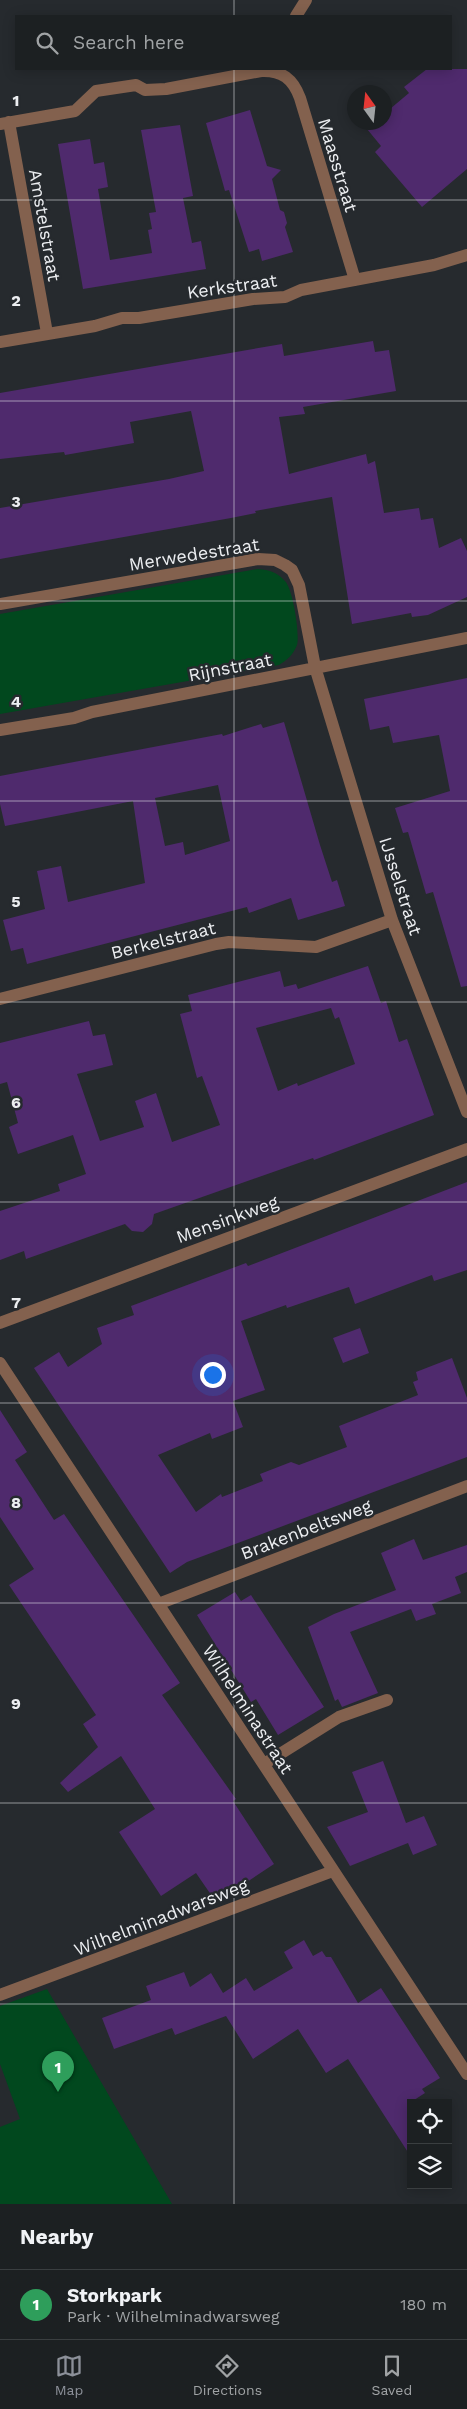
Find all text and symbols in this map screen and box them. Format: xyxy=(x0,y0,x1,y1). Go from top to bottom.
search box xyxy=(15,15,452,70)
icon: search xyxy=(33,29,61,57)
text: Search here xyxy=(73,31,184,54)
north arrow xyxy=(347,85,392,130)
text: 1 xyxy=(13,91,19,110)
street label: Maasstraat xyxy=(314,116,362,215)
street label: Amstelstraat xyxy=(25,167,65,283)
street label: Kerkstraat xyxy=(186,269,279,303)
text: 2 xyxy=(11,291,21,310)
text: 3 xyxy=(11,492,21,511)
street label: Merwedestraat xyxy=(127,533,261,575)
street label: Rijnstraat xyxy=(187,649,274,685)
text: 4 xyxy=(11,692,21,711)
street label: IJsselstraat xyxy=(375,834,427,938)
text: 5 xyxy=(11,892,21,911)
street label: Berkelstraat xyxy=(109,917,218,963)
text: 6 xyxy=(11,1093,21,1112)
street label: Mensinkweg xyxy=(173,1191,281,1247)
text: 7 xyxy=(11,1293,21,1312)
your location xyxy=(200,1362,226,1388)
text: 8 xyxy=(11,1493,21,1512)
street label: Brakenbeltsweg xyxy=(238,1494,375,1564)
street label: Wilhelminastraat xyxy=(198,1641,298,1778)
text: 9 xyxy=(11,1694,21,1713)
street label: Wilhelminadwarsweg xyxy=(71,1874,251,1960)
pin: 1 xyxy=(42,2051,74,2092)
map controls xyxy=(407,2099,452,2189)
button: locate xyxy=(407,2099,452,2144)
button: layers xyxy=(407,2144,452,2189)
text: Nearby xyxy=(20,2224,93,2249)
text: Storkpark xyxy=(67,2284,162,2307)
text: 1 xyxy=(33,2295,39,2314)
text: 180 m xyxy=(400,2295,447,2314)
text: Park · Wilhelminadwarsweg xyxy=(67,2307,280,2326)
tab: Map xyxy=(55,2352,83,2398)
tab: Directions xyxy=(193,2352,262,2398)
tab: Saved xyxy=(372,2352,412,2398)

